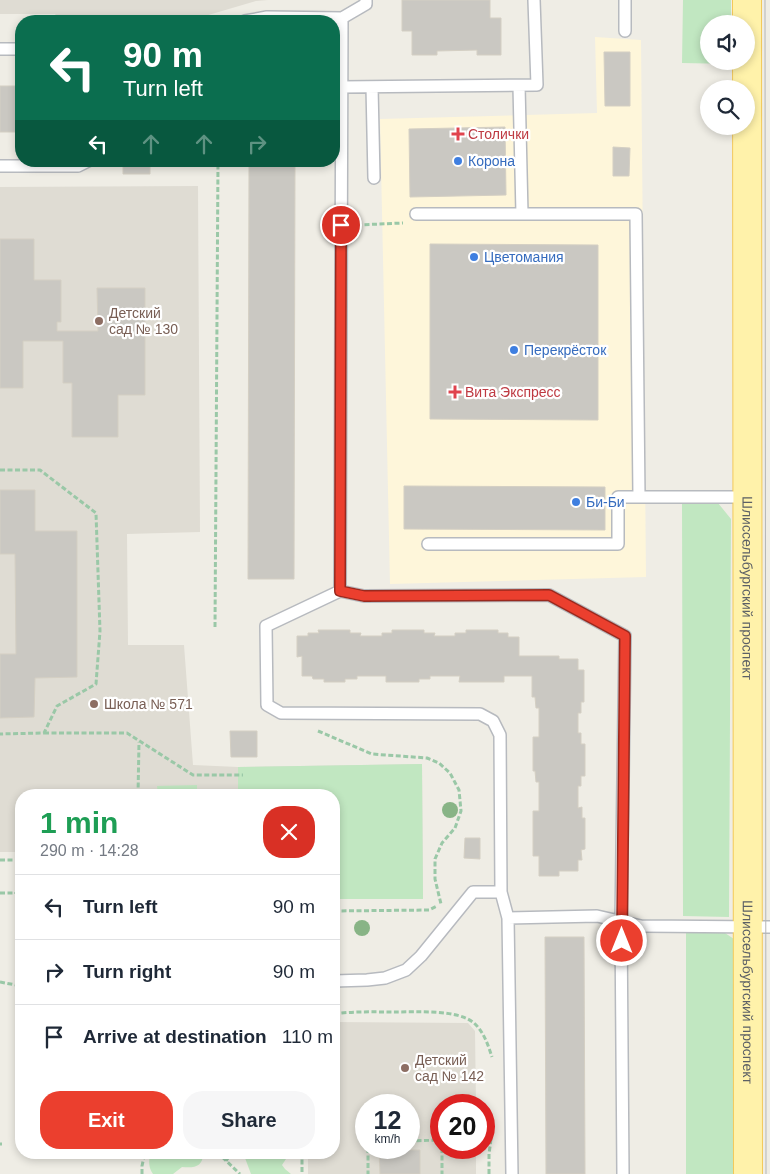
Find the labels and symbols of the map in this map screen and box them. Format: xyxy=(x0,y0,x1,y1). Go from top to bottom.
place label: Столички xyxy=(468,126,529,142)
marker: Столички xyxy=(452,128,464,140)
place label: Корона xyxy=(468,153,515,169)
marker: Корона xyxy=(452,155,464,167)
pin xyxy=(320,204,362,246)
place label: Цветомания xyxy=(484,249,564,265)
marker: Цветомания xyxy=(468,251,480,263)
place label: Детский сад № 130 xyxy=(109,305,178,337)
marker: Детский сад № 130 xyxy=(93,315,105,327)
place label: Перекрёсток xyxy=(524,342,607,358)
marker: Перекрёсток xyxy=(508,344,520,356)
place label: Вита Экспресс xyxy=(465,384,561,400)
marker: Вита Экспресс xyxy=(449,386,461,398)
place label: Би-Би xyxy=(586,494,625,510)
marker: Би-Би xyxy=(570,496,582,508)
street label: Шлиссельбургский проспект xyxy=(739,496,756,680)
place label: Школа № 571 xyxy=(104,696,193,712)
marker: Школа № 571 xyxy=(88,698,100,710)
street label: Шлиссельбургский проспект xyxy=(740,900,756,1084)
position arrow xyxy=(595,914,647,966)
place label: Детский сад № 142 xyxy=(415,1052,484,1084)
marker: Детский сад № 142 xyxy=(399,1062,411,1074)
speed limit sign: 20 xyxy=(430,1094,495,1159)

